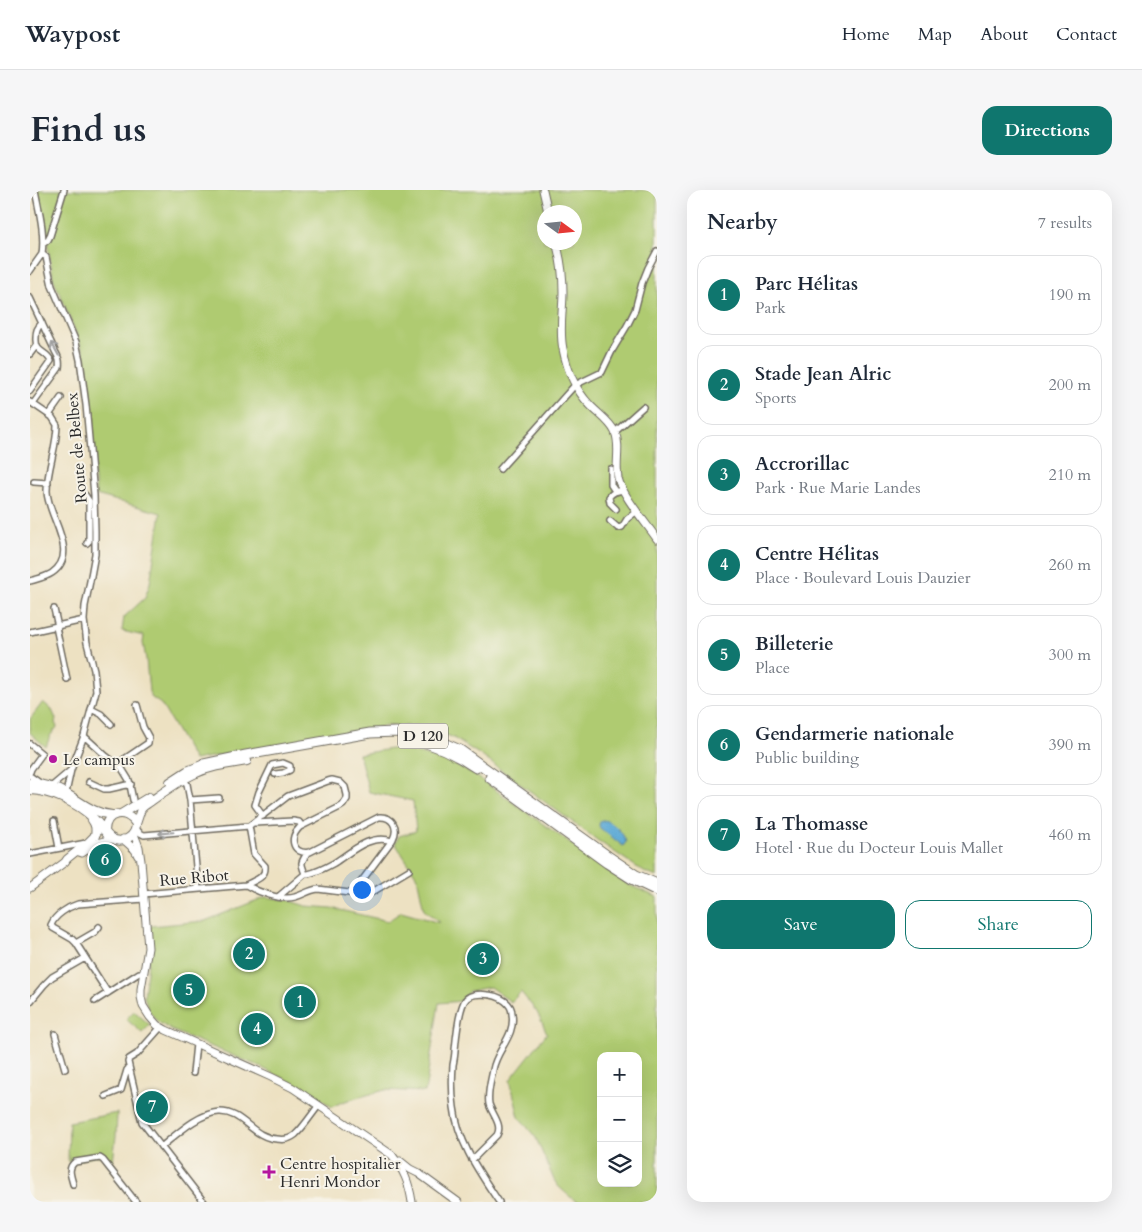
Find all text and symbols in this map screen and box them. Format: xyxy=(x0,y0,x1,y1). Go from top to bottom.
text: Waypost xyxy=(25,18,120,51)
text: Home xyxy=(842,22,890,47)
text: Map xyxy=(918,22,952,47)
text: About xyxy=(980,22,1028,47)
text: Contact xyxy=(1056,22,1117,47)
text: Find us xyxy=(30,106,146,154)
button: Directions xyxy=(982,106,1112,155)
north arrow xyxy=(537,205,582,250)
text: Nearby xyxy=(707,208,778,237)
text: 7 results xyxy=(1038,212,1092,234)
text: Parc Hélitas xyxy=(755,271,858,297)
text: 1 xyxy=(720,284,728,306)
text: 190 m xyxy=(1049,284,1091,306)
text: Park xyxy=(755,297,786,319)
one-way arrow xyxy=(49,343,59,357)
text: Stade Jean Alric xyxy=(755,361,891,387)
text: 2 xyxy=(720,374,728,396)
text: 200 m xyxy=(1049,374,1091,396)
text: Sports xyxy=(755,387,796,409)
street label: Route de Belbex xyxy=(61,392,93,504)
text: Accrorillac xyxy=(755,451,849,477)
text: 3 xyxy=(720,464,728,486)
text: 210 m xyxy=(1049,464,1091,486)
text: Park · Rue Marie Landes xyxy=(755,477,921,499)
text: Centre Hélitas xyxy=(755,541,879,567)
text: 4 xyxy=(720,554,728,576)
text: 260 m xyxy=(1049,554,1091,576)
text: Place · Boulevard Louis Dauzier xyxy=(755,567,971,589)
text: Billeterie xyxy=(755,631,834,657)
text: 5 xyxy=(720,644,728,666)
text: 300 m xyxy=(1049,644,1091,666)
text: Place xyxy=(755,657,790,679)
text: Gendarmerie nationale xyxy=(755,721,954,747)
road number: D 120 xyxy=(398,724,448,748)
text: 6 xyxy=(720,734,728,756)
text: 390 m xyxy=(1049,734,1091,756)
text: Public building xyxy=(755,747,859,769)
place label: Le campus xyxy=(63,749,135,771)
marker: Le campus xyxy=(47,753,59,765)
text: La Thomasse xyxy=(755,811,868,837)
text: 7 xyxy=(720,824,728,846)
text: 460 m xyxy=(1049,824,1091,846)
one-way arrow xyxy=(158,828,174,838)
text: Hotel · Rue du Docteur Louis Mallet xyxy=(755,837,1003,859)
pin: 6 xyxy=(89,841,121,879)
street label: Rue Ribot xyxy=(159,864,230,892)
your location xyxy=(349,877,375,903)
button: Save xyxy=(707,900,895,949)
button: Share xyxy=(905,900,1092,949)
pin: 2 xyxy=(233,935,265,973)
pin: 3 xyxy=(467,940,499,978)
pin: 5 xyxy=(173,971,205,1009)
pin: 1 xyxy=(284,983,316,1021)
pin: 4 xyxy=(241,1010,273,1048)
map controls xyxy=(597,1052,642,1187)
button: + xyxy=(597,1052,642,1097)
pin: 7 xyxy=(136,1088,168,1126)
button: − xyxy=(597,1097,642,1142)
button: layers xyxy=(597,1142,642,1187)
place label: Centre hospitalier Henri Mondor xyxy=(280,1153,401,1193)
marker: Centre hospitalier Henri Mondor xyxy=(262,1165,276,1179)

